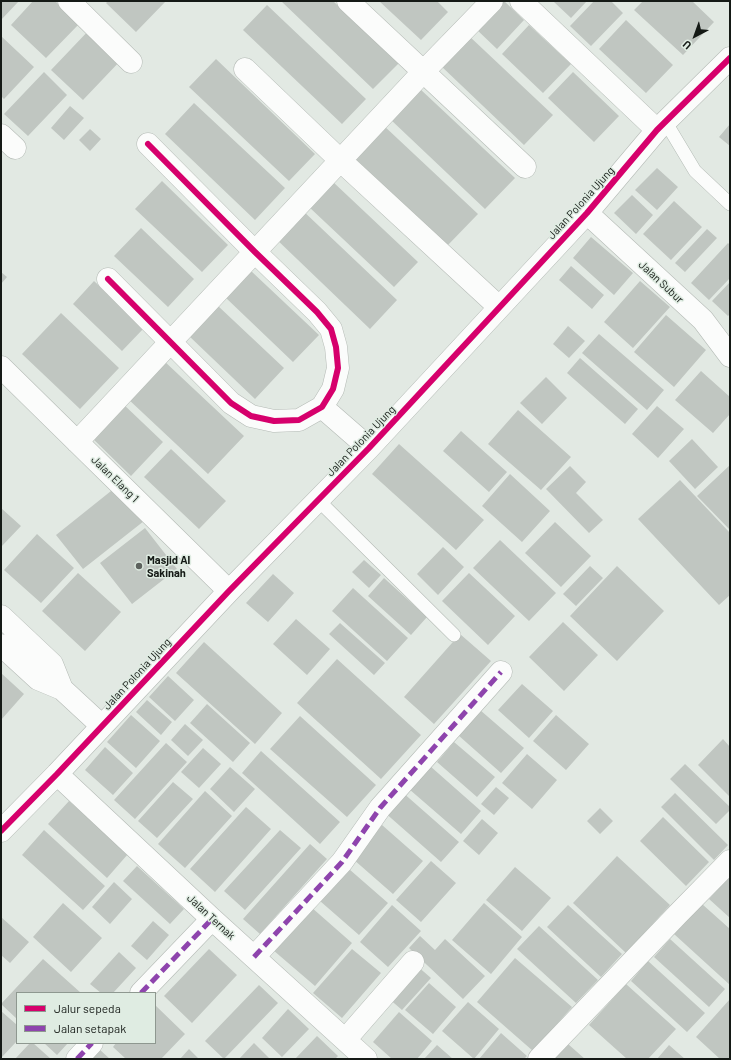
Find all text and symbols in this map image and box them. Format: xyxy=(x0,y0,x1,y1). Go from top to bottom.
north arrow xyxy=(675,16,715,56)
text: U xyxy=(680,38,694,53)
street label: Jalan Polonia Ujung xyxy=(545,164,617,242)
street label: Jalan Subur xyxy=(636,258,686,306)
street label: Jalan Polonia Ujung xyxy=(324,403,398,479)
street label: Jalan Elang 1 xyxy=(89,453,141,505)
place label: Masjid Al Sakinah xyxy=(147,553,190,579)
marker: Masjid Al Sakinah xyxy=(134,561,144,571)
street label: Jalan Polonia Ujung xyxy=(100,635,174,713)
street label: Jalan Ternak xyxy=(184,891,238,943)
legend xyxy=(16,992,156,1044)
text: Jalur sepeda xyxy=(54,1001,121,1015)
text: Jalan setapak xyxy=(54,1021,126,1035)

